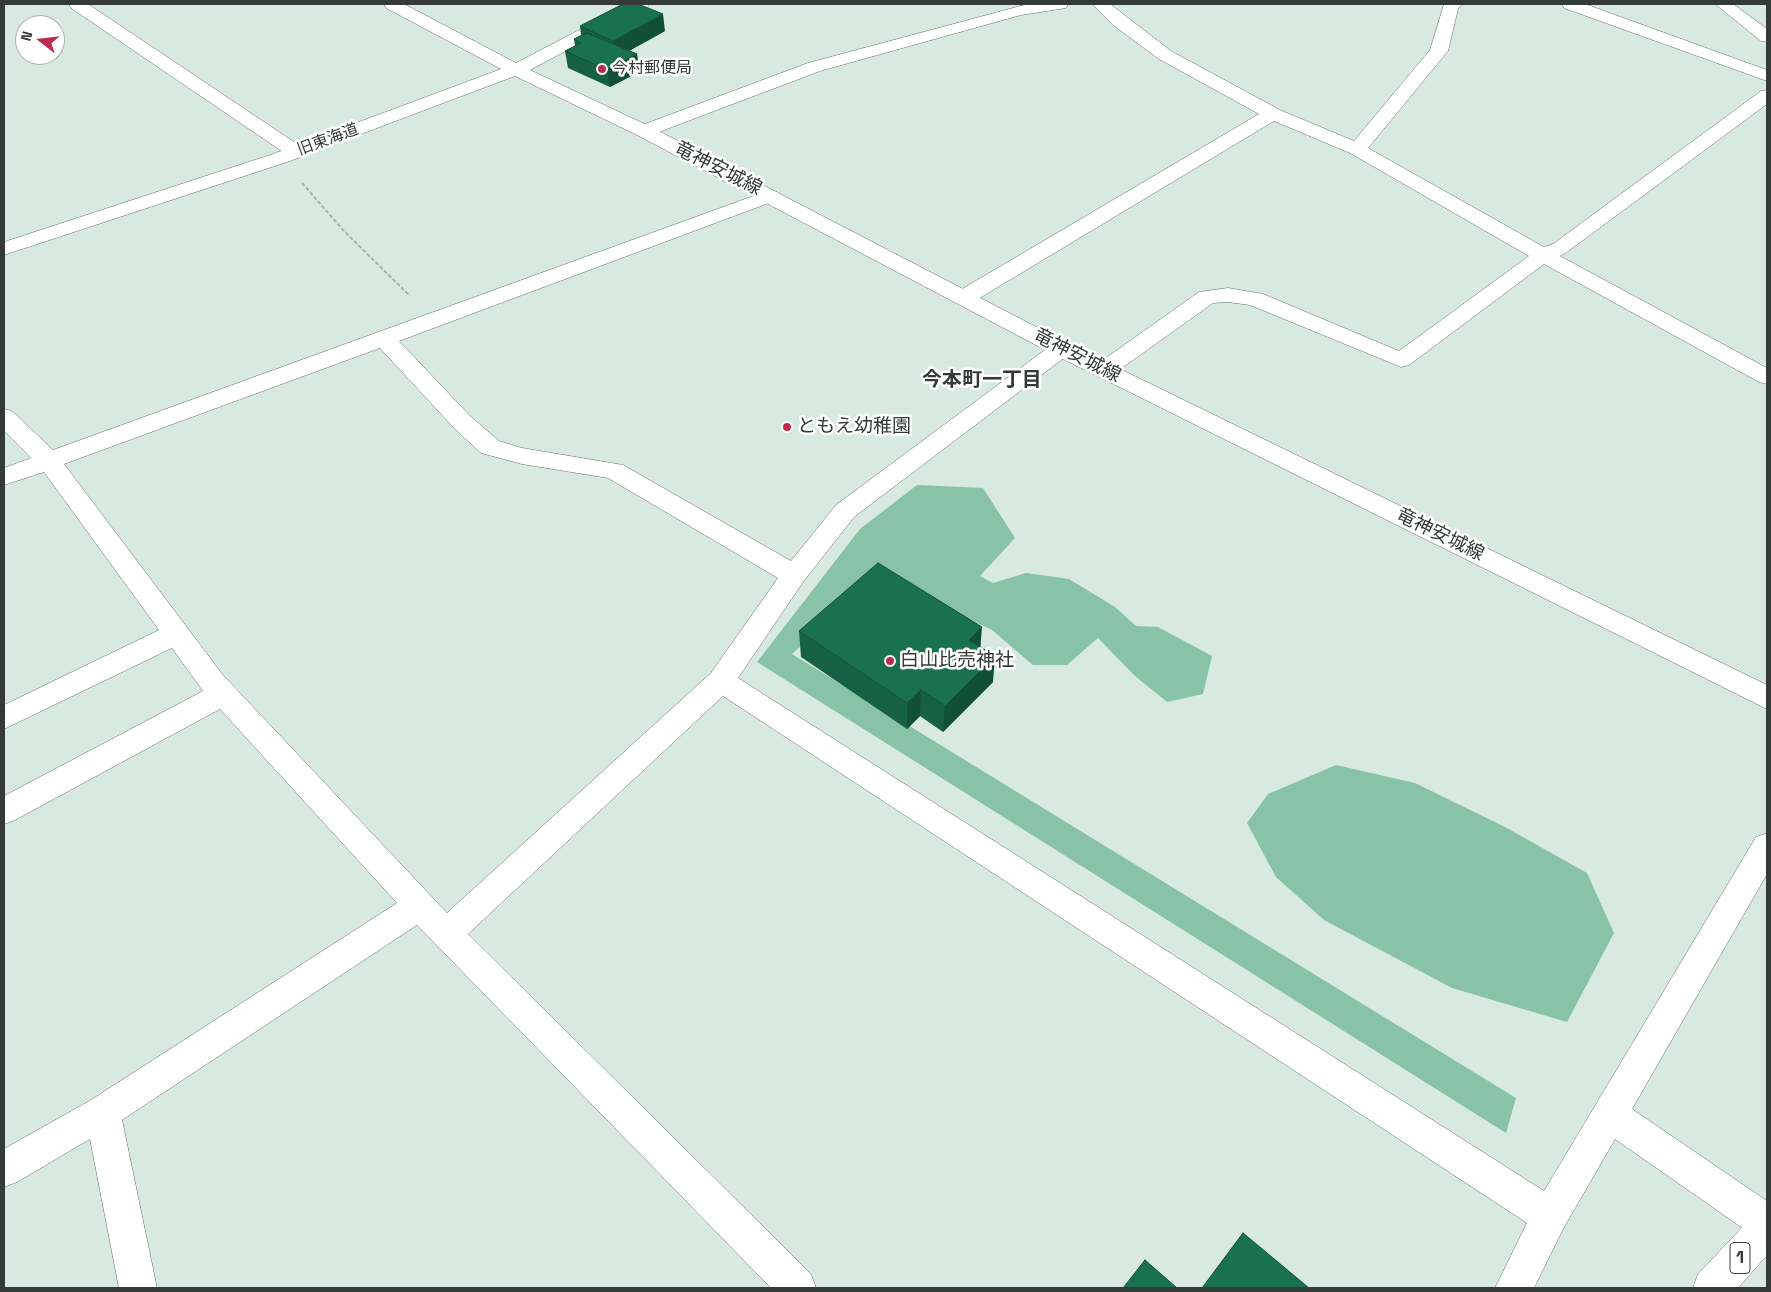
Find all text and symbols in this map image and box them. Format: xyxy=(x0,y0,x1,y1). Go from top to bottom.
north arrow xyxy=(15,15,65,65)
text: N xyxy=(17,29,36,43)
place label: 今村郵便局 xyxy=(612,59,692,79)
marker: 今村郵便局 xyxy=(596,63,608,75)
street label: 旧東海道 xyxy=(295,120,361,160)
street label: 竜神安城線 xyxy=(671,137,765,201)
street label: 竜神安城線 xyxy=(1030,324,1124,388)
district label: 今本町一丁目 xyxy=(922,369,1042,393)
place label: ともえ幼稚園 xyxy=(797,416,911,438)
marker: ともえ幼稚園 xyxy=(781,421,793,433)
street label: 竜神安城線 xyxy=(1392,504,1488,566)
place label: 白山比売神社 xyxy=(900,650,1014,672)
marker: 白山比売神社 xyxy=(884,655,896,667)
road number: 1 xyxy=(1730,1242,1750,1274)

